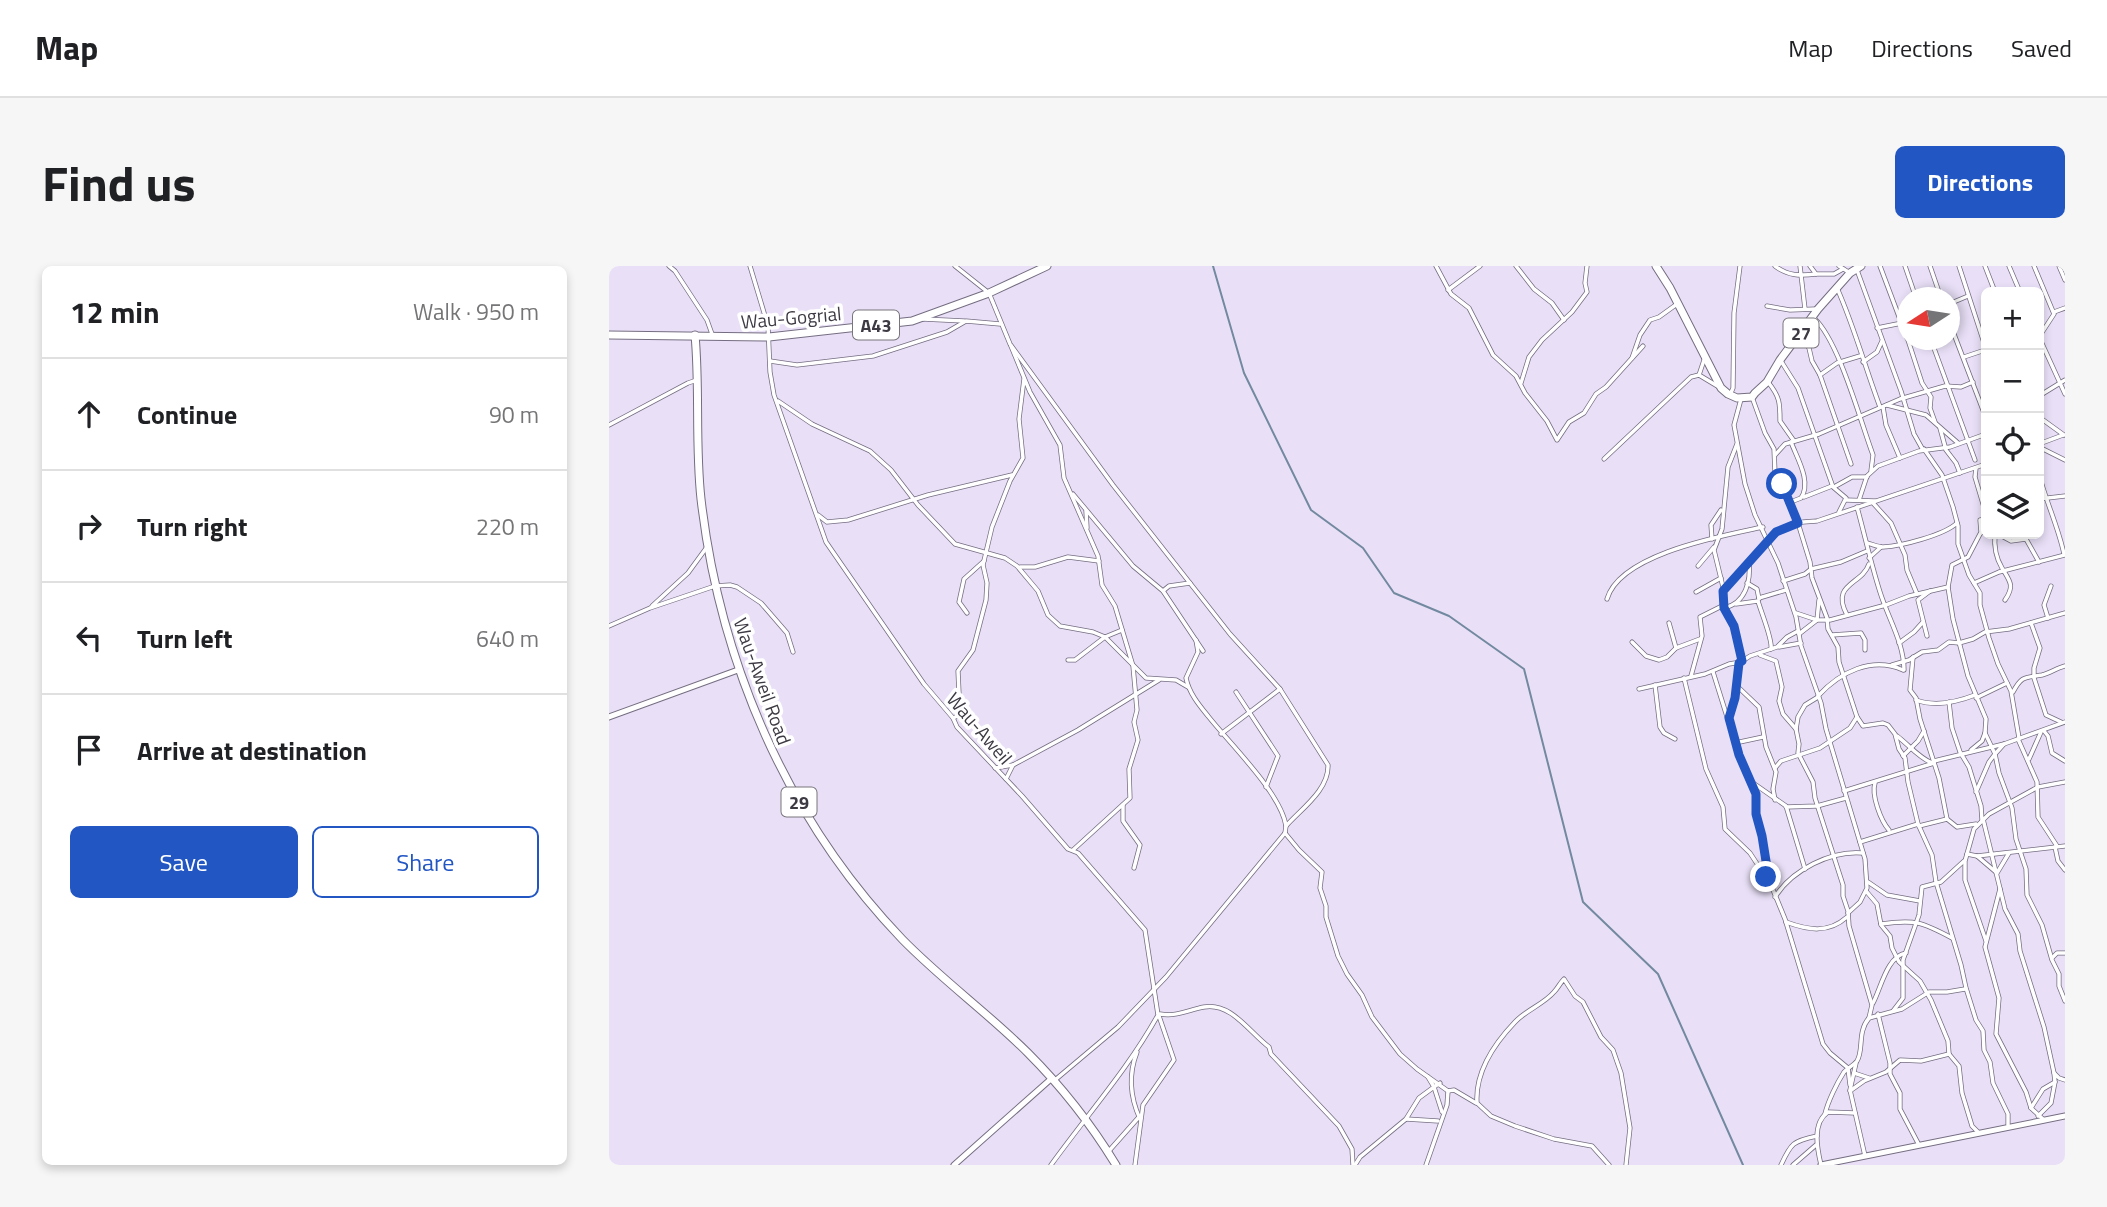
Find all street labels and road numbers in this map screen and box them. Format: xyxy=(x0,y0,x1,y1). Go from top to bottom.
street label: Wau-Gogrial xyxy=(740,298,842,336)
road number: A43 xyxy=(853,310,899,340)
road number: 27 xyxy=(1783,318,1819,348)
street label: Wau-Aweil Road xyxy=(727,613,799,749)
street label: Wau-Aweil xyxy=(940,685,1020,771)
road number: 29 xyxy=(781,788,817,816)

